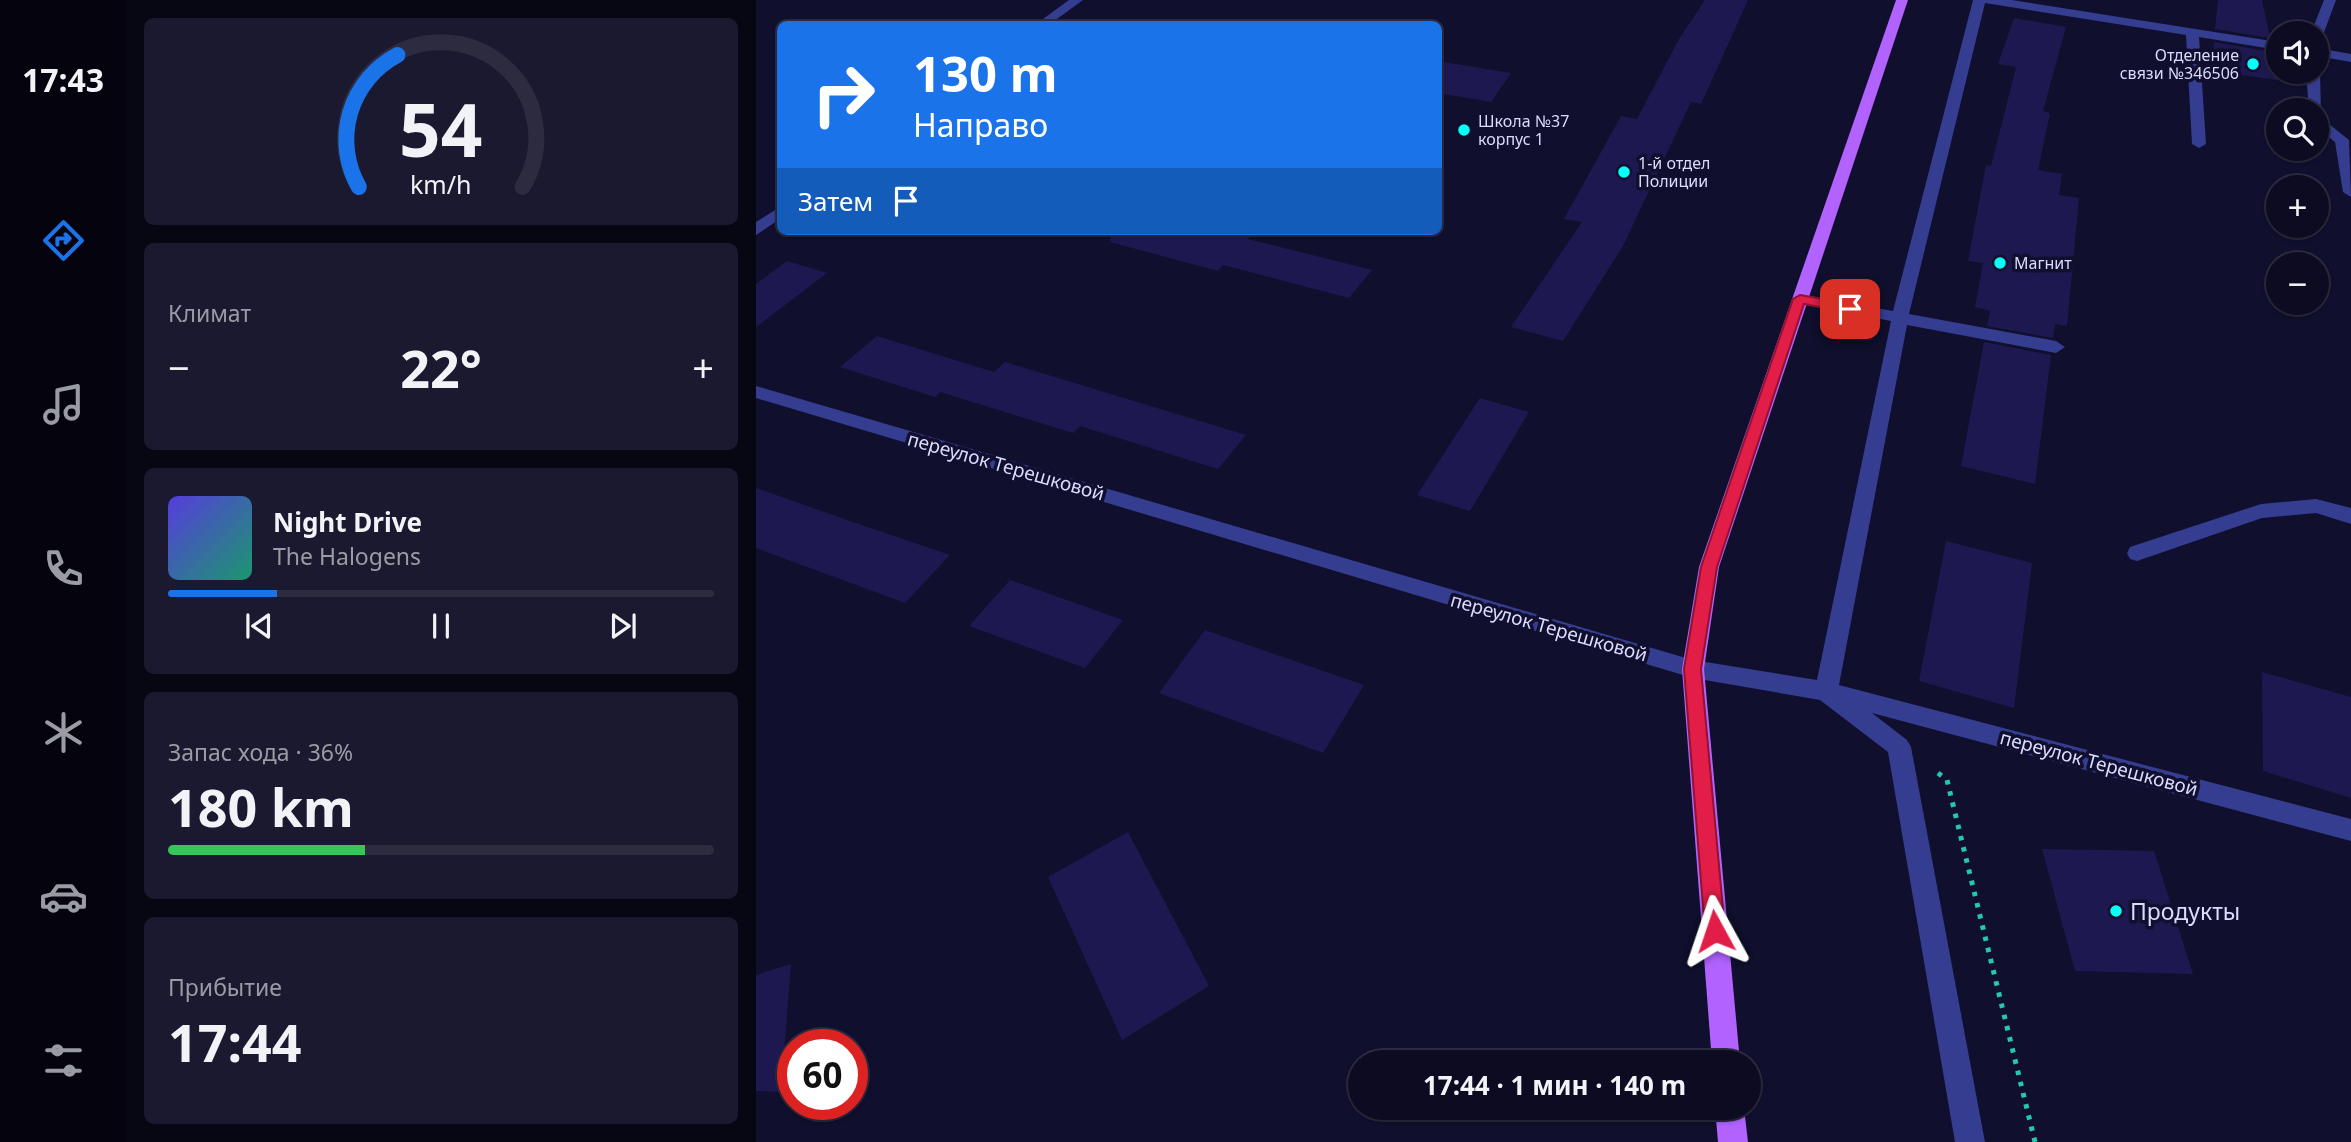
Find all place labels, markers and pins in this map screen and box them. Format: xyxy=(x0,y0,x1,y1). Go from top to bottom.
place label: Отделение связи №346506 xyxy=(2120,44,2239,84)
marker: Отделение связи №346506 xyxy=(2245,56,2261,72)
place label: Школа №37 корпус 1 xyxy=(1478,110,1569,150)
marker: Школа №37 корпус 1 xyxy=(1456,122,1472,138)
place label: 1-й отдел Полиции xyxy=(1638,152,1710,192)
marker: 1-й отдел Полиции xyxy=(1616,164,1632,180)
place label: Магнит xyxy=(2014,252,2072,274)
marker: Магнит xyxy=(1992,255,2008,271)
pin xyxy=(1820,279,1880,339)
place label: Продукты xyxy=(2130,895,2240,927)
marker: Продукты xyxy=(2108,903,2124,919)

